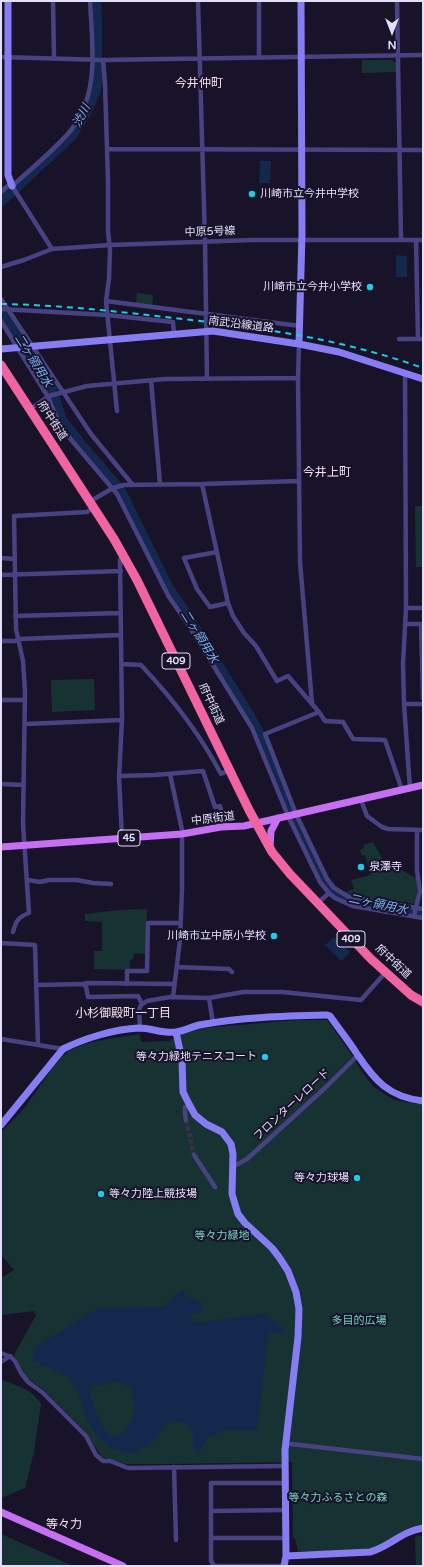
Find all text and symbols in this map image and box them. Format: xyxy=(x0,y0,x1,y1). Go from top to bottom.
north arrow xyxy=(372,12,412,52)
text: N xyxy=(388,38,396,51)
district label: 今井仲町 xyxy=(175,77,223,91)
water label: 渋川 xyxy=(70,102,94,130)
place label: 川崎市立今井中学校 xyxy=(260,187,359,201)
marker: 川崎市立今井中学校 xyxy=(247,189,257,199)
street label: 中原5号線 xyxy=(184,225,236,239)
place label: 川崎市立今井小学校 xyxy=(263,280,362,294)
marker: 川崎市立今井小学校 xyxy=(365,282,375,292)
street label: 南武沿線道路 xyxy=(207,314,275,336)
water label: 二ヶ領用水 xyxy=(11,332,55,390)
street label: 府中街道 xyxy=(34,399,70,443)
district label: 今井上町 xyxy=(303,466,351,480)
water label: 二ヶ領用水 xyxy=(177,608,221,666)
road number: 409 xyxy=(162,653,190,669)
street label: 府中街道 xyxy=(196,681,226,727)
street label: 中原街道 xyxy=(190,810,236,828)
road number: 45 xyxy=(118,830,140,846)
place label: 泉澤寺 xyxy=(369,860,402,874)
marker: 泉澤寺 xyxy=(356,862,366,872)
water label: 二ヶ領用水 xyxy=(347,892,409,918)
place label: 川崎市立中原小学校 xyxy=(167,929,266,943)
marker: 川崎市立中原小学校 xyxy=(269,931,279,941)
road number: 409 xyxy=(337,931,365,947)
street label: 府中街道 xyxy=(372,942,414,982)
district label: 小杉御殿町一丁目 xyxy=(75,1007,171,1021)
place label: 等々力緑地テニスコート xyxy=(136,1050,257,1064)
marker: 等々力緑地テニスコート xyxy=(260,1052,270,1062)
street label: フロンターレロード xyxy=(251,1066,333,1144)
place label: 等々力球場 xyxy=(294,1171,349,1185)
marker: 等々力球場 xyxy=(352,1173,362,1183)
place label: 等々力陸上競技場 xyxy=(109,1187,197,1201)
marker: 等々力陸上競技場 xyxy=(96,1189,106,1199)
park label: 等々力緑地 xyxy=(195,1229,249,1243)
park label: 多目的広場 xyxy=(332,1314,386,1328)
park label: 等々力ふるさとの森 xyxy=(289,1491,387,1505)
district label: 等々力 xyxy=(46,1518,82,1532)

